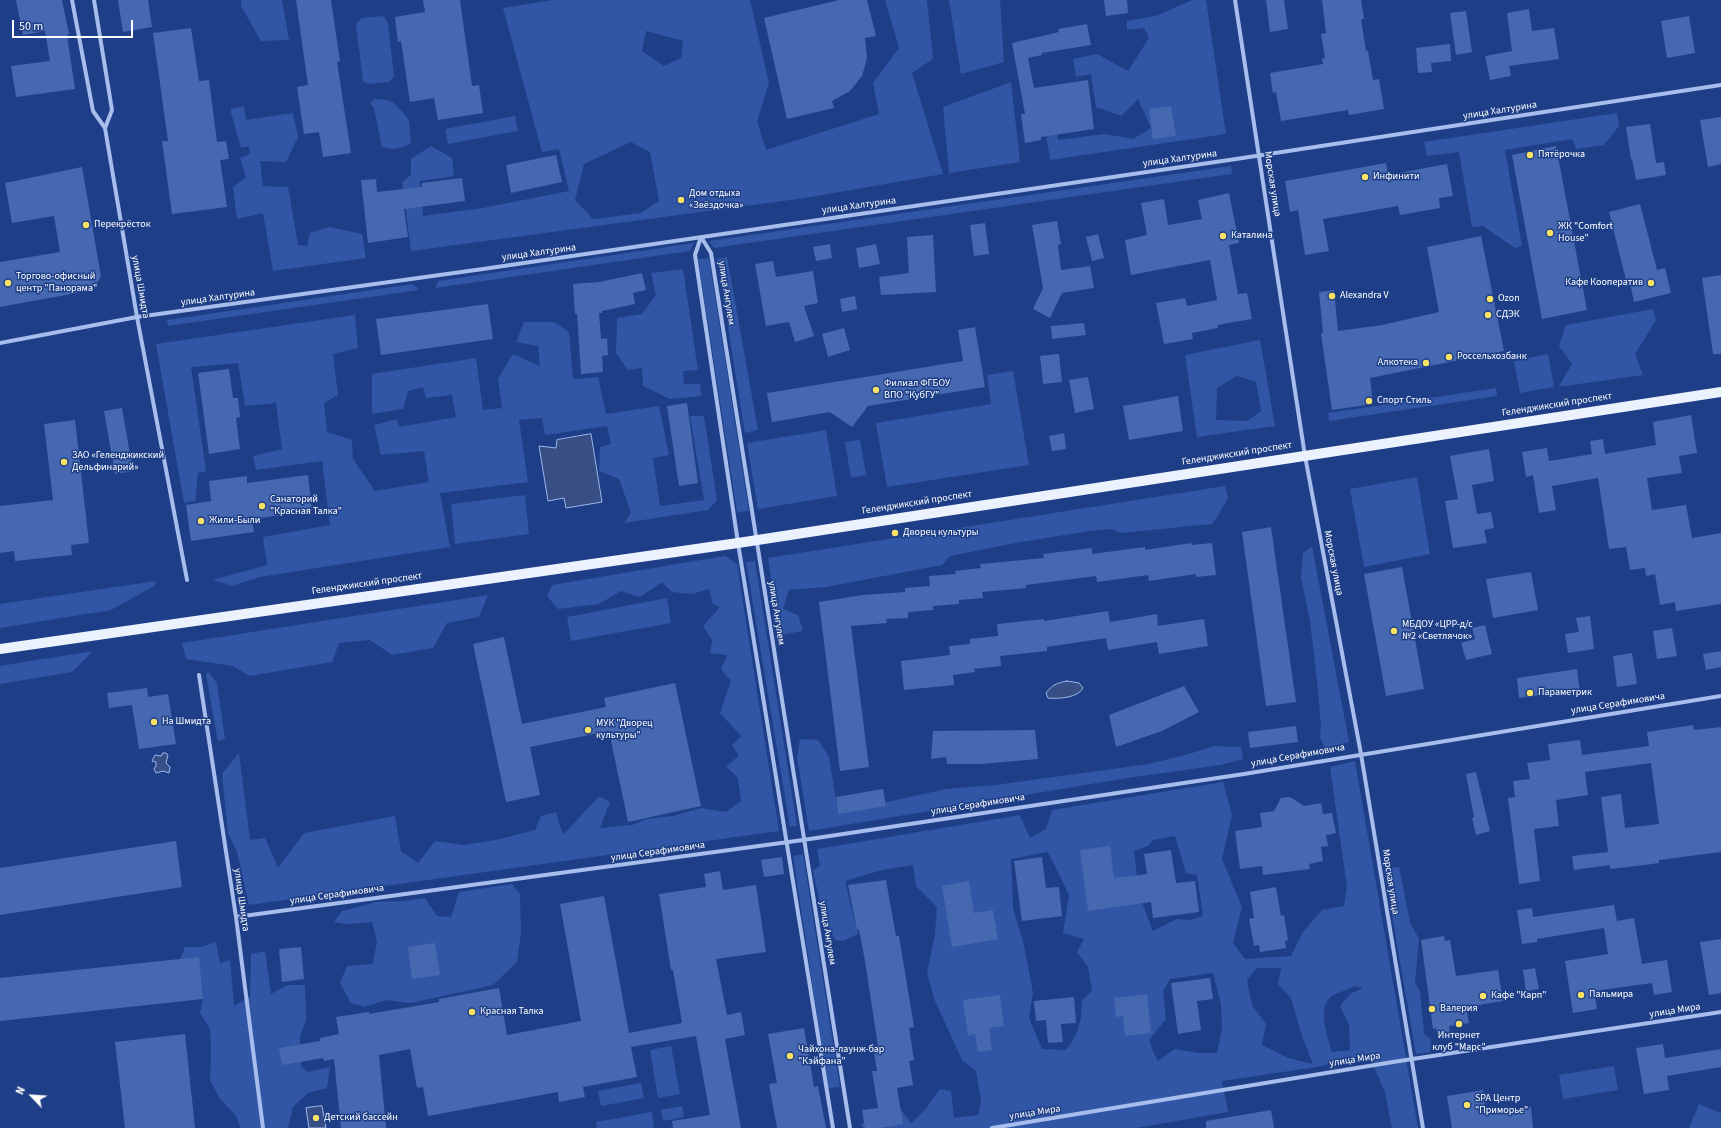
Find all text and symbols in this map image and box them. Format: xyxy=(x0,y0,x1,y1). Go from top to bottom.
scale bar xyxy=(14,12,135,38)
text: 50 m xyxy=(19,18,43,35)
street label: улица Халтурина xyxy=(1462,99,1538,123)
street label: улица Халтурина xyxy=(1142,148,1218,170)
place label: Пятёрочка xyxy=(1538,149,1585,161)
street label: Морская улица xyxy=(1261,150,1283,218)
marker: Пятёрочка xyxy=(1525,150,1535,160)
place label: Инфинити xyxy=(1373,171,1420,183)
marker: Инфинити xyxy=(1360,172,1370,182)
place label: Дом отдыха «Звёздочка» xyxy=(689,188,743,212)
marker: Дом отдыха «Звёздочка» xyxy=(676,195,686,205)
street label: улица Халтурина xyxy=(821,195,897,217)
place label: Перекрёсток xyxy=(94,219,151,231)
marker: Перекрёсток xyxy=(81,220,91,230)
place label: ЖК "Comfort House" xyxy=(1558,221,1613,244)
marker: ЖК "Comfort House" xyxy=(1545,228,1555,238)
place label: Каталина xyxy=(1231,230,1273,242)
marker: Каталина xyxy=(1218,231,1228,241)
street label: улица Халтурина xyxy=(501,242,577,264)
street label: улица Шмидта xyxy=(129,255,151,319)
street label: улица Ангулем xyxy=(715,260,737,326)
place label: Торгово-офисный центр "Панорама" xyxy=(16,271,97,294)
place label: Кафе Кооператив xyxy=(1565,277,1643,289)
marker: Торгово-офисный центр "Панорама" xyxy=(3,278,13,288)
marker: Кафе Кооператив xyxy=(1646,278,1656,288)
street label: улица Халтурина xyxy=(180,287,256,309)
place label: Alexandra V xyxy=(1340,290,1389,302)
marker: Alexandra V xyxy=(1327,291,1337,301)
place label: Ozon xyxy=(1498,293,1520,305)
marker: Ozon xyxy=(1485,294,1495,304)
place label: СДЭК xyxy=(1496,309,1520,321)
marker: СДЭК xyxy=(1483,310,1493,320)
place label: Россельхозбанк xyxy=(1457,351,1527,363)
marker: Россельхозбанк xyxy=(1444,352,1454,362)
place label: Алкотека xyxy=(1378,357,1418,369)
marker: Алкотека xyxy=(1421,358,1431,368)
place label: Филиал ФГБОУ ВПО "КубГУ" xyxy=(884,378,950,402)
marker: Филиал ФГБОУ ВПО "КубГУ" xyxy=(871,385,881,395)
street label: Геленджикский проспект xyxy=(1501,390,1613,420)
place label: Спорт Стиль xyxy=(1377,395,1432,407)
marker: Спорт Стиль xyxy=(1364,396,1374,406)
street label: Геленджикский проспект xyxy=(1181,439,1293,469)
place label: ЗАО «Геленджикский Дельфинарий» xyxy=(72,450,164,474)
marker: ЗАО «Геленджикский Дельфинарий» xyxy=(59,457,69,467)
street label: Геленджикский проспект xyxy=(861,488,973,518)
place label: Санаторий "Красная Талка" xyxy=(270,494,342,518)
marker: Санаторий "Красная Талка" xyxy=(257,501,267,511)
place label: Жили-Были xyxy=(209,515,261,527)
marker: Жили-Были xyxy=(196,516,206,526)
place label: Дворец культуры xyxy=(903,527,979,539)
marker: Дворец культуры xyxy=(890,528,900,538)
street label: Морская улица xyxy=(1321,529,1345,597)
street label: Геленджикский проспект xyxy=(311,570,423,598)
street label: улица Ангулем xyxy=(765,580,787,646)
place label: МБДОУ «ЦРР-д/с №2 «Светлячок» xyxy=(1402,619,1473,642)
marker: МБДОУ «ЦРР-д/с №2 «Светлячок» xyxy=(1389,626,1399,636)
place label: Параметрик xyxy=(1538,687,1592,699)
marker: Параметрик xyxy=(1525,688,1535,698)
street label: улица Серафимовича xyxy=(1570,691,1666,717)
place label: На Шмидта xyxy=(162,716,211,728)
marker: На Шмидта xyxy=(149,717,159,727)
place label: МУК "Дворец культуры" xyxy=(596,718,653,742)
marker: МУК "Дворец культуры" xyxy=(583,725,593,735)
street label: улица Серафимовича xyxy=(1250,742,1346,770)
street label: улица Серафимовича xyxy=(930,792,1026,818)
street label: улица Серафимовича xyxy=(610,839,706,865)
street label: Морская улица xyxy=(1379,848,1401,916)
street label: улица Шмидта xyxy=(231,868,251,932)
street label: улица Серафимовича xyxy=(289,882,385,908)
street label: улица Ангулем xyxy=(816,900,838,966)
place label: Пальмира xyxy=(1589,989,1633,1001)
place label: Кафе "Карп" xyxy=(1491,990,1547,1002)
marker: Пальмира xyxy=(1576,990,1586,1000)
marker: Кафе "Карп" xyxy=(1478,991,1488,1001)
street label: улица Мира xyxy=(1649,1001,1701,1021)
place label: Валерия xyxy=(1440,1003,1478,1015)
marker: Валерия xyxy=(1427,1004,1437,1014)
place label: Красная Талка xyxy=(480,1006,543,1018)
marker: Красная Талка xyxy=(467,1007,477,1017)
marker: Интернет клуб "Марс" xyxy=(1454,1019,1464,1029)
place label: Интернет клуб "Марс" xyxy=(1432,1030,1486,1054)
place label: Чайхона-лаунж-бар "Кэйфана" xyxy=(798,1044,884,1068)
street label: улица Мира xyxy=(1329,1050,1381,1070)
marker: Чайхона-лаунж-бар "Кэйфана" xyxy=(785,1051,795,1061)
north arrow xyxy=(12,1076,52,1116)
text: N xyxy=(12,1084,29,1097)
place label: SPA Центр "Приморье" xyxy=(1475,1093,1528,1116)
marker: SPA Центр "Приморье" xyxy=(1462,1100,1472,1110)
street label: улица Мира xyxy=(1009,1103,1061,1123)
place label: Детский бассейн xyxy=(324,1112,398,1124)
marker: Детский бассейн xyxy=(311,1113,321,1123)

